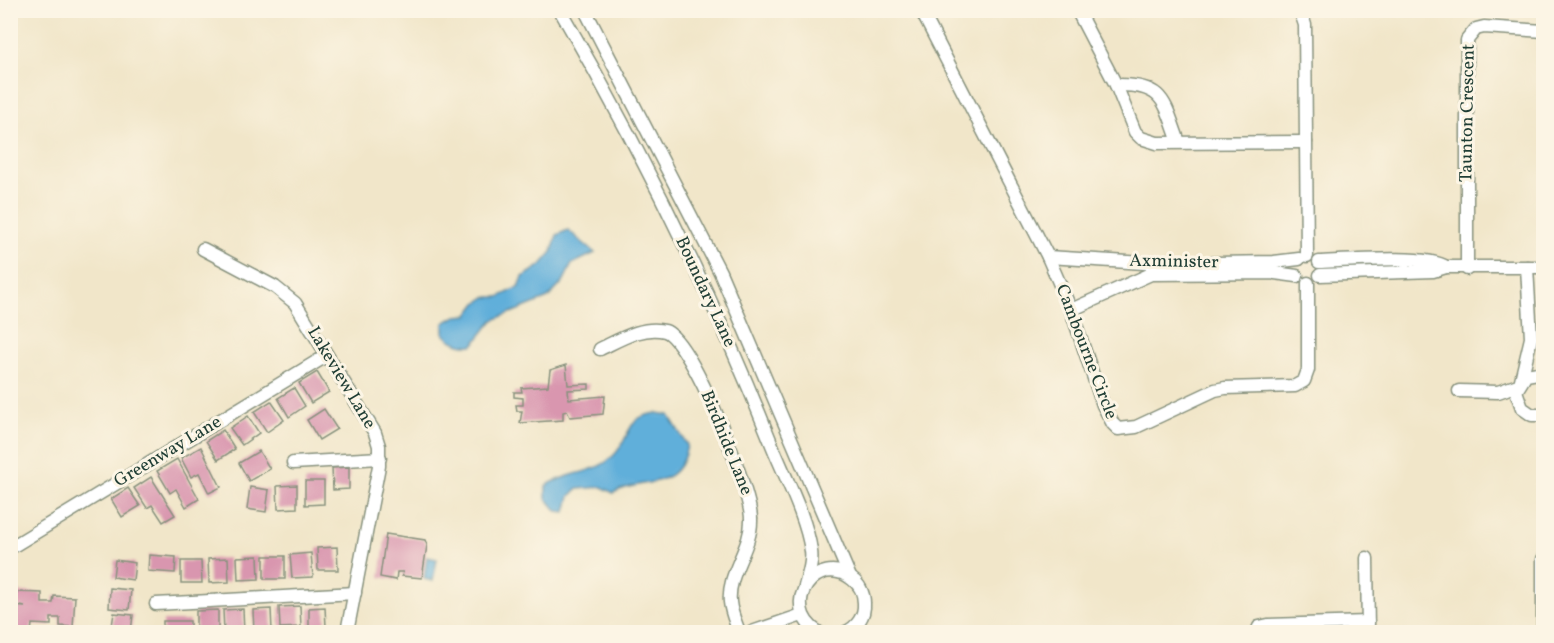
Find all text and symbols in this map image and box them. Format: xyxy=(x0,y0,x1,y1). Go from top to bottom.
street label: Taunton Crescent xyxy=(1454,44,1482,182)
street label: Boundary Lane xyxy=(668,233,742,351)
street label: Axminister xyxy=(1129,249,1219,275)
street label: Cambourne Circle xyxy=(1049,281,1123,423)
street label: Lakeview Lane xyxy=(301,322,381,434)
street label: Birdhide Lane xyxy=(694,387,758,499)
street label: Greenway Lane xyxy=(110,410,226,494)

